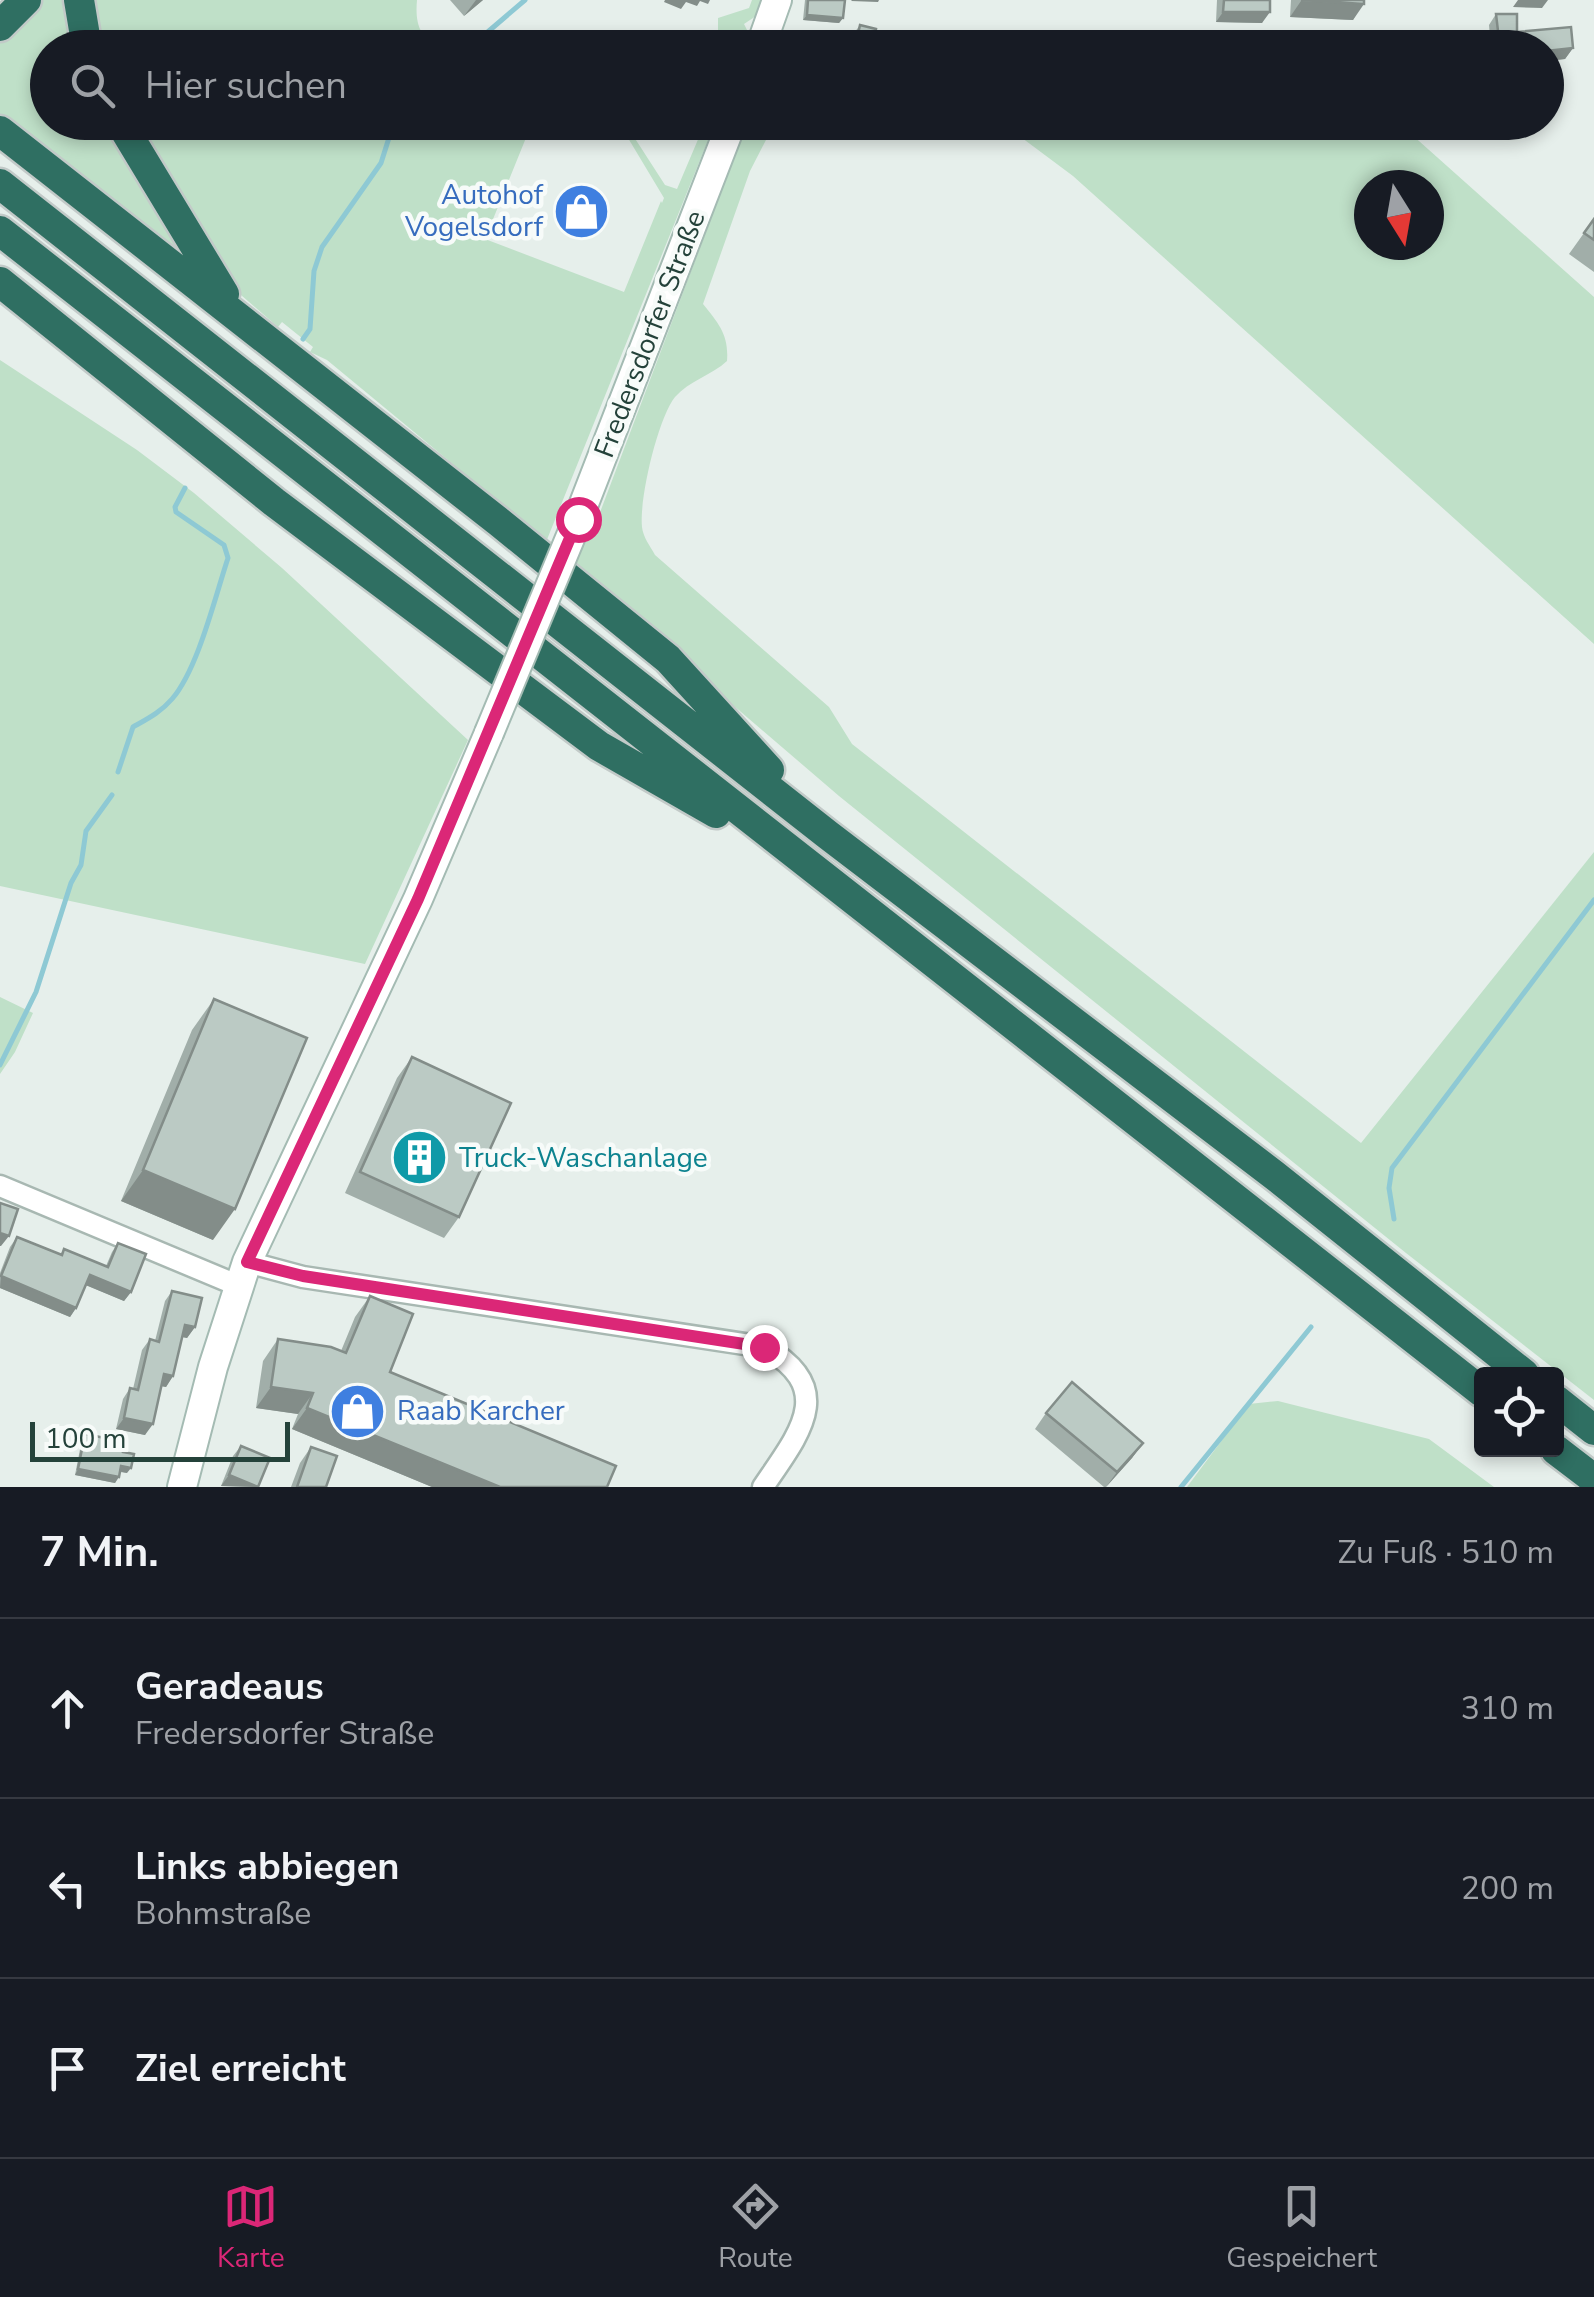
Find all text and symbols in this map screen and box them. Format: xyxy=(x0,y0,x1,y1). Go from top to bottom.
search box xyxy=(30,30,1564,140)
icon: search xyxy=(65,58,120,113)
text: Hier suchen xyxy=(145,60,347,111)
north arrow xyxy=(1354,170,1444,260)
place label: Autohof Vogelsdorf xyxy=(404,176,544,246)
shop icon: Autohof Vogelsdorf xyxy=(552,181,612,241)
street label: Fredersdorfer Straße xyxy=(585,205,715,463)
route start xyxy=(556,497,602,543)
building icon: Truck-Waschanlage xyxy=(390,1128,450,1188)
place label: Truck-Waschanlage xyxy=(459,1139,708,1177)
route end xyxy=(742,1325,788,1371)
map controls xyxy=(1474,1367,1564,1457)
button: locate xyxy=(1474,1367,1564,1457)
shop icon: Raab Karcher xyxy=(328,1381,388,1441)
place label: Raab Karcher xyxy=(397,1392,565,1430)
scale bar xyxy=(30,1417,290,1462)
text: 100 m xyxy=(45,1420,127,1458)
text: 7 Min. xyxy=(40,1524,159,1581)
text: Zu Fuß · 510 m xyxy=(1338,1531,1554,1574)
text: Geradeaus xyxy=(135,1661,324,1712)
icon: ahead xyxy=(40,1681,95,1736)
text: 310 m xyxy=(1461,1687,1554,1730)
text: Fredersdorfer Straße xyxy=(135,1712,434,1755)
text: Links abbiegen xyxy=(135,1841,400,1892)
icon: left xyxy=(40,1861,95,1916)
text: 200 m xyxy=(1461,1867,1554,1910)
text: Bohmstraße xyxy=(135,1892,311,1935)
icon: arrive xyxy=(40,2041,95,2096)
text: Ziel erreicht xyxy=(135,2043,346,2094)
tab: Karte xyxy=(217,2179,285,2277)
tab: Route xyxy=(718,2179,793,2277)
tab: Gespeichert xyxy=(1226,2179,1377,2277)

